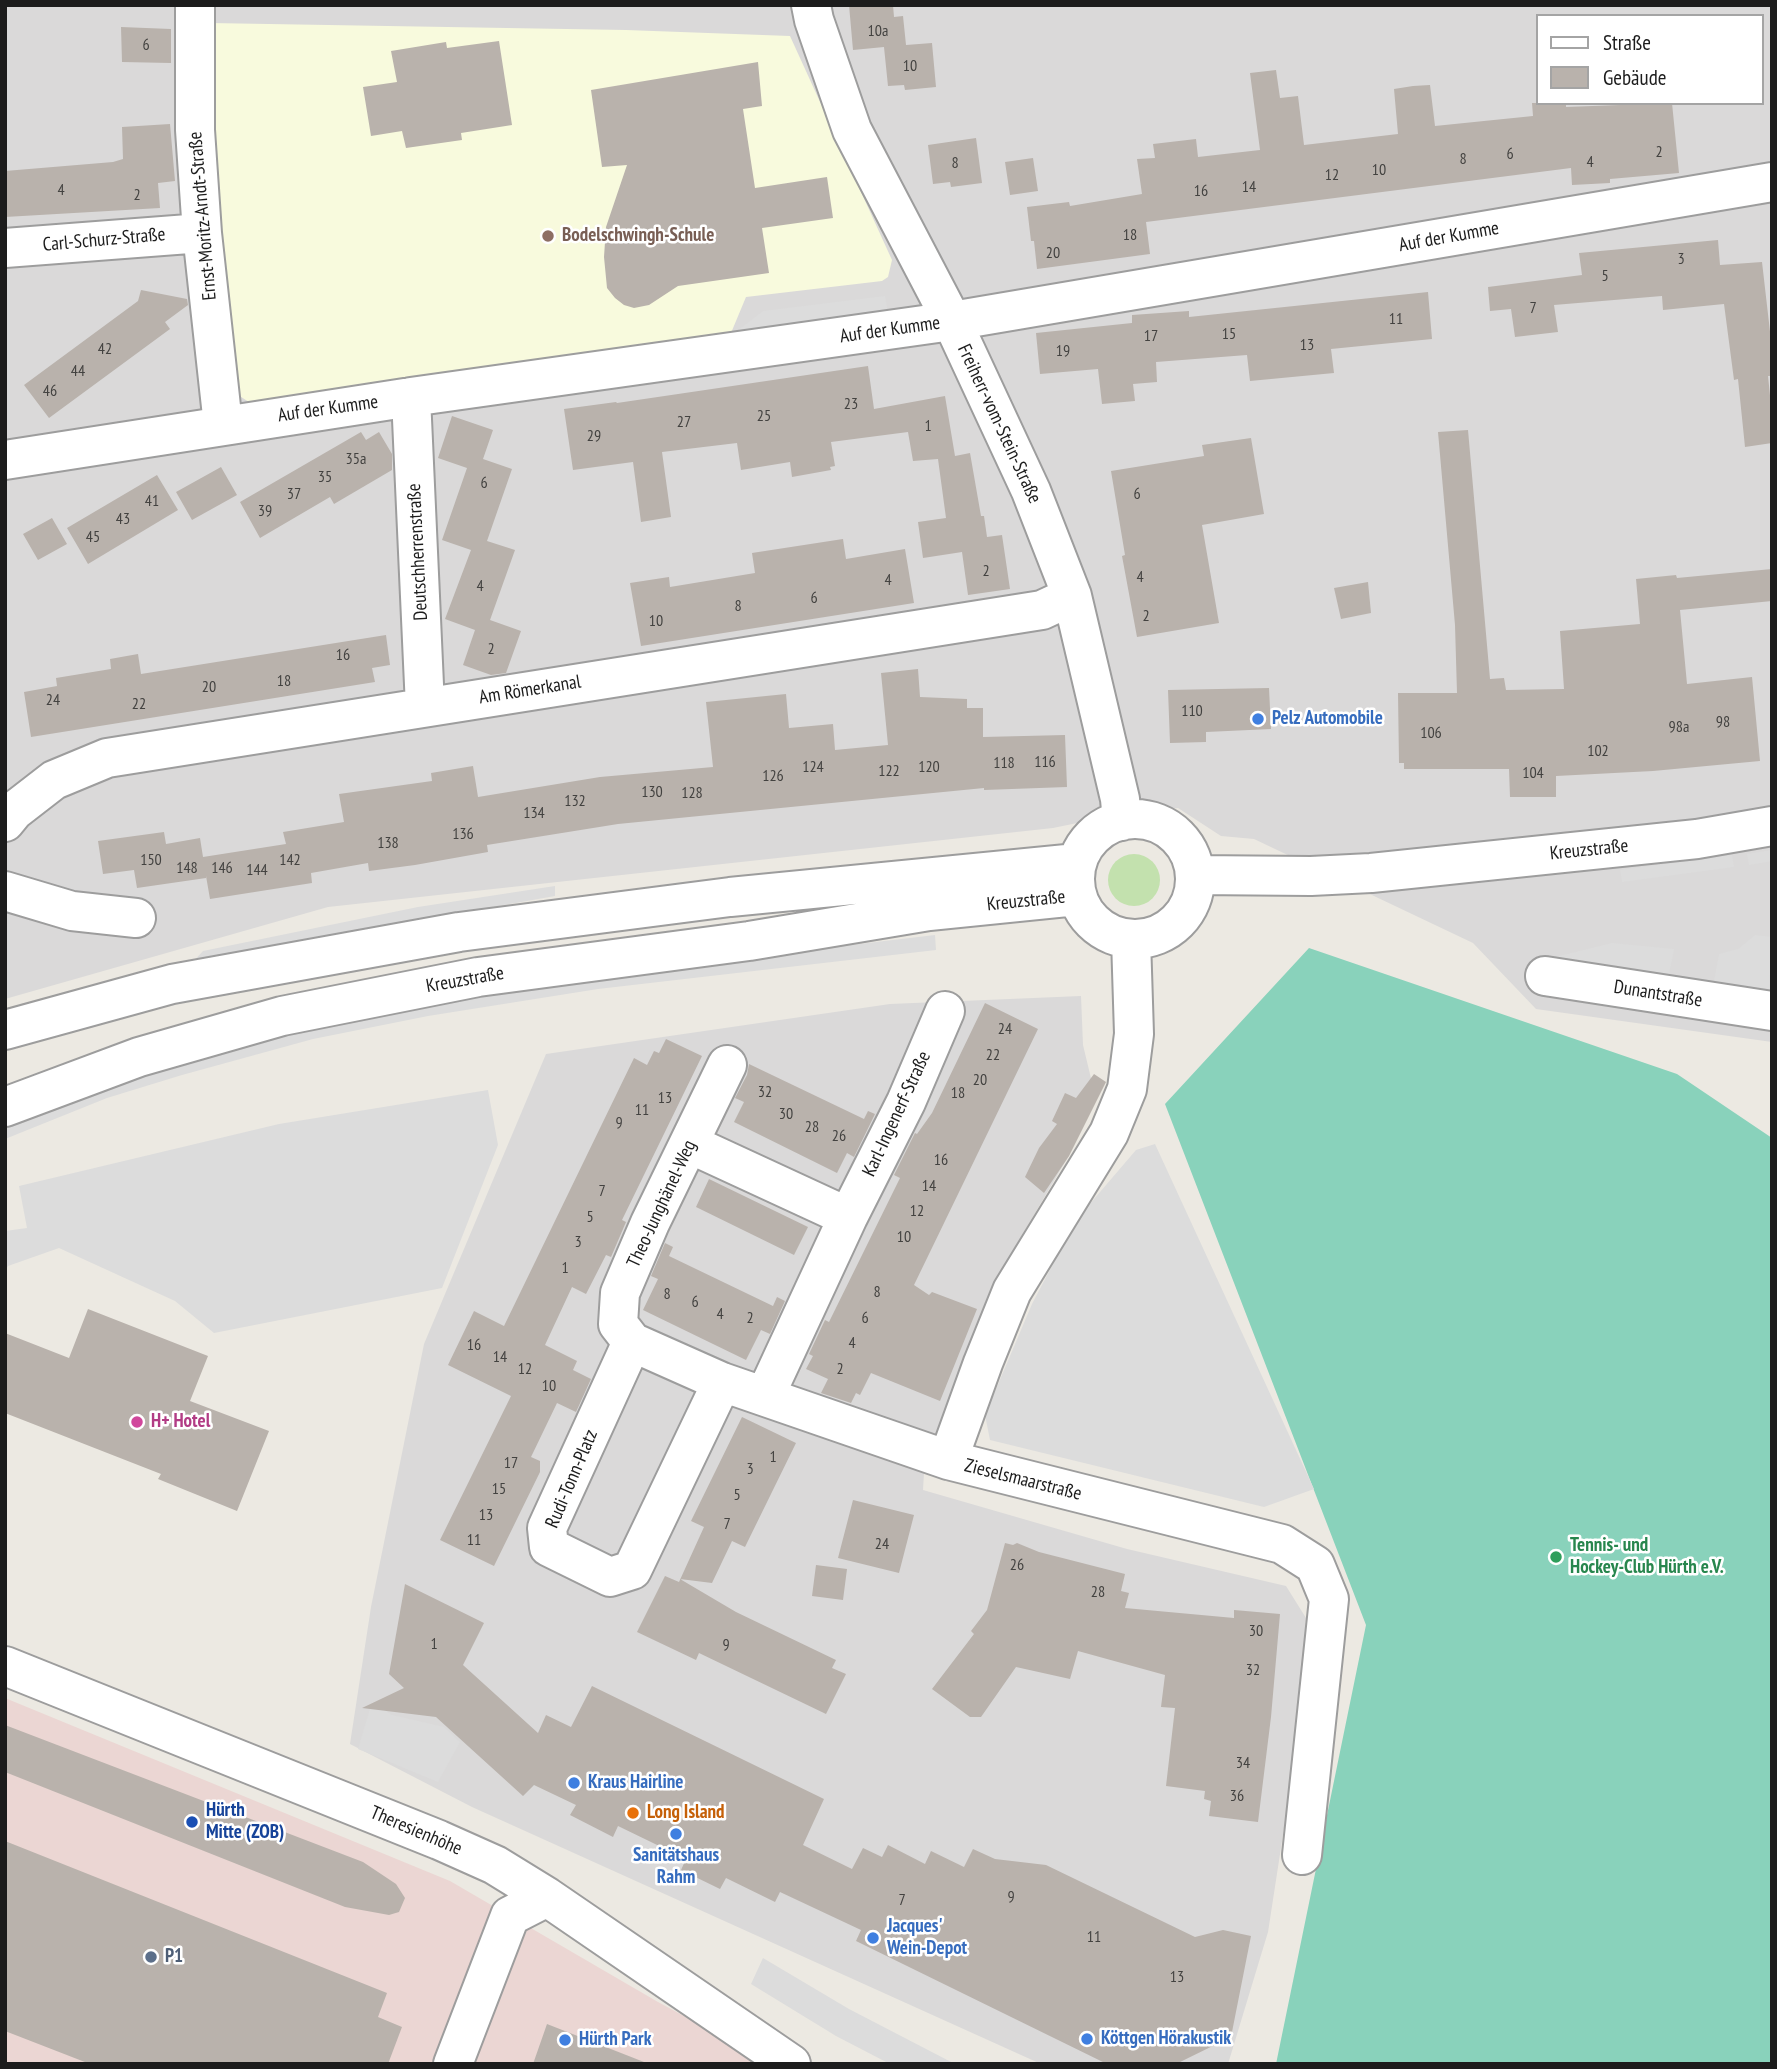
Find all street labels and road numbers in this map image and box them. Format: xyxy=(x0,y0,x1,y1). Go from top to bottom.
street label: Ernst-Moritz-Arndt-Straße xyxy=(184,131,222,301)
street label: Auf der Kumme xyxy=(1397,217,1501,257)
street label: Carl-Schurz-Straße xyxy=(42,223,166,257)
street label: Auf der Kumme xyxy=(838,312,942,348)
street label: Freiherr-vom-Stein-Straße xyxy=(952,341,1046,507)
street label: Auf der Kumme xyxy=(276,391,380,427)
street label: Deutschherrenstraße xyxy=(403,483,433,621)
street label: Am Römerkanal xyxy=(477,671,583,709)
street label: Kreuzstraße xyxy=(1549,835,1629,865)
street label: Kreuzstraße xyxy=(986,886,1066,916)
street label: Kreuzstraße xyxy=(424,962,506,998)
street label: Dunantstraße xyxy=(1612,976,1704,1012)
street label: Karl-Ingenerf-Straße xyxy=(858,1048,936,1180)
street label: Theo-Junghänel-Weg xyxy=(623,1137,701,1271)
street label: Rudi-Tonn-Platz xyxy=(541,1426,603,1532)
street label: Zieselsmaarstraße xyxy=(962,1454,1084,1506)
street label: Theresienhöhe xyxy=(367,1802,465,1860)

